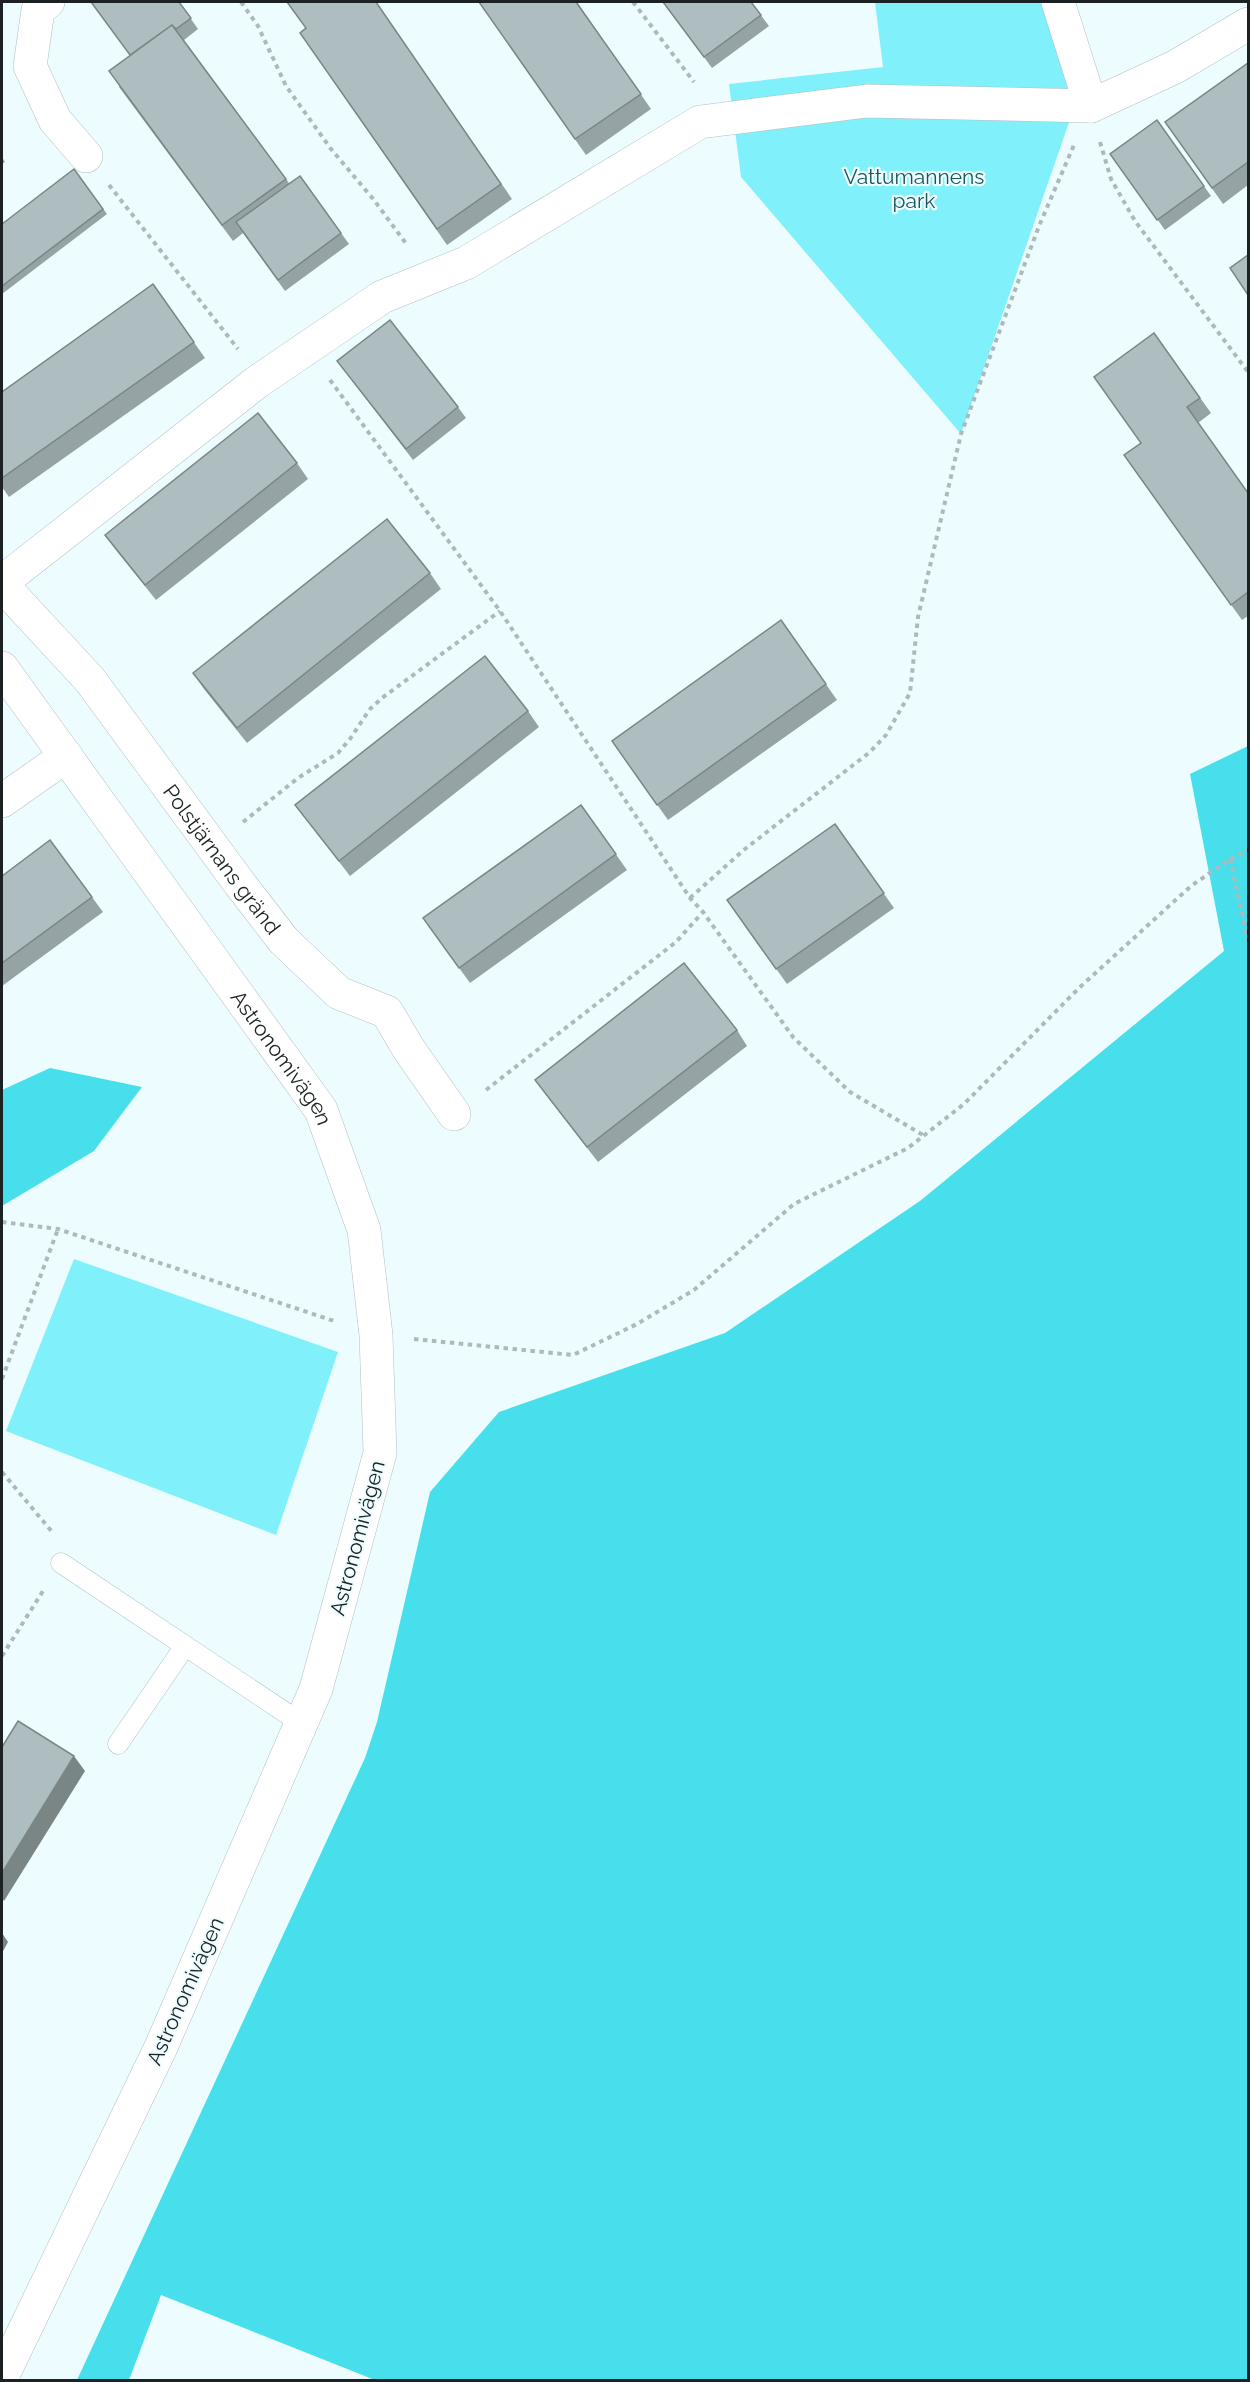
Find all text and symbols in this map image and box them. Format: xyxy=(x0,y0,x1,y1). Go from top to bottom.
park label: Vattumannens park xyxy=(843,164,985,213)
street label: Polstjärnans gränd xyxy=(158,779,286,939)
street label: Astronomivägen xyxy=(226,985,338,1128)
street label: Astronomivägen xyxy=(324,1458,390,1618)
street label: Astronomivägen xyxy=(141,1913,229,2069)

